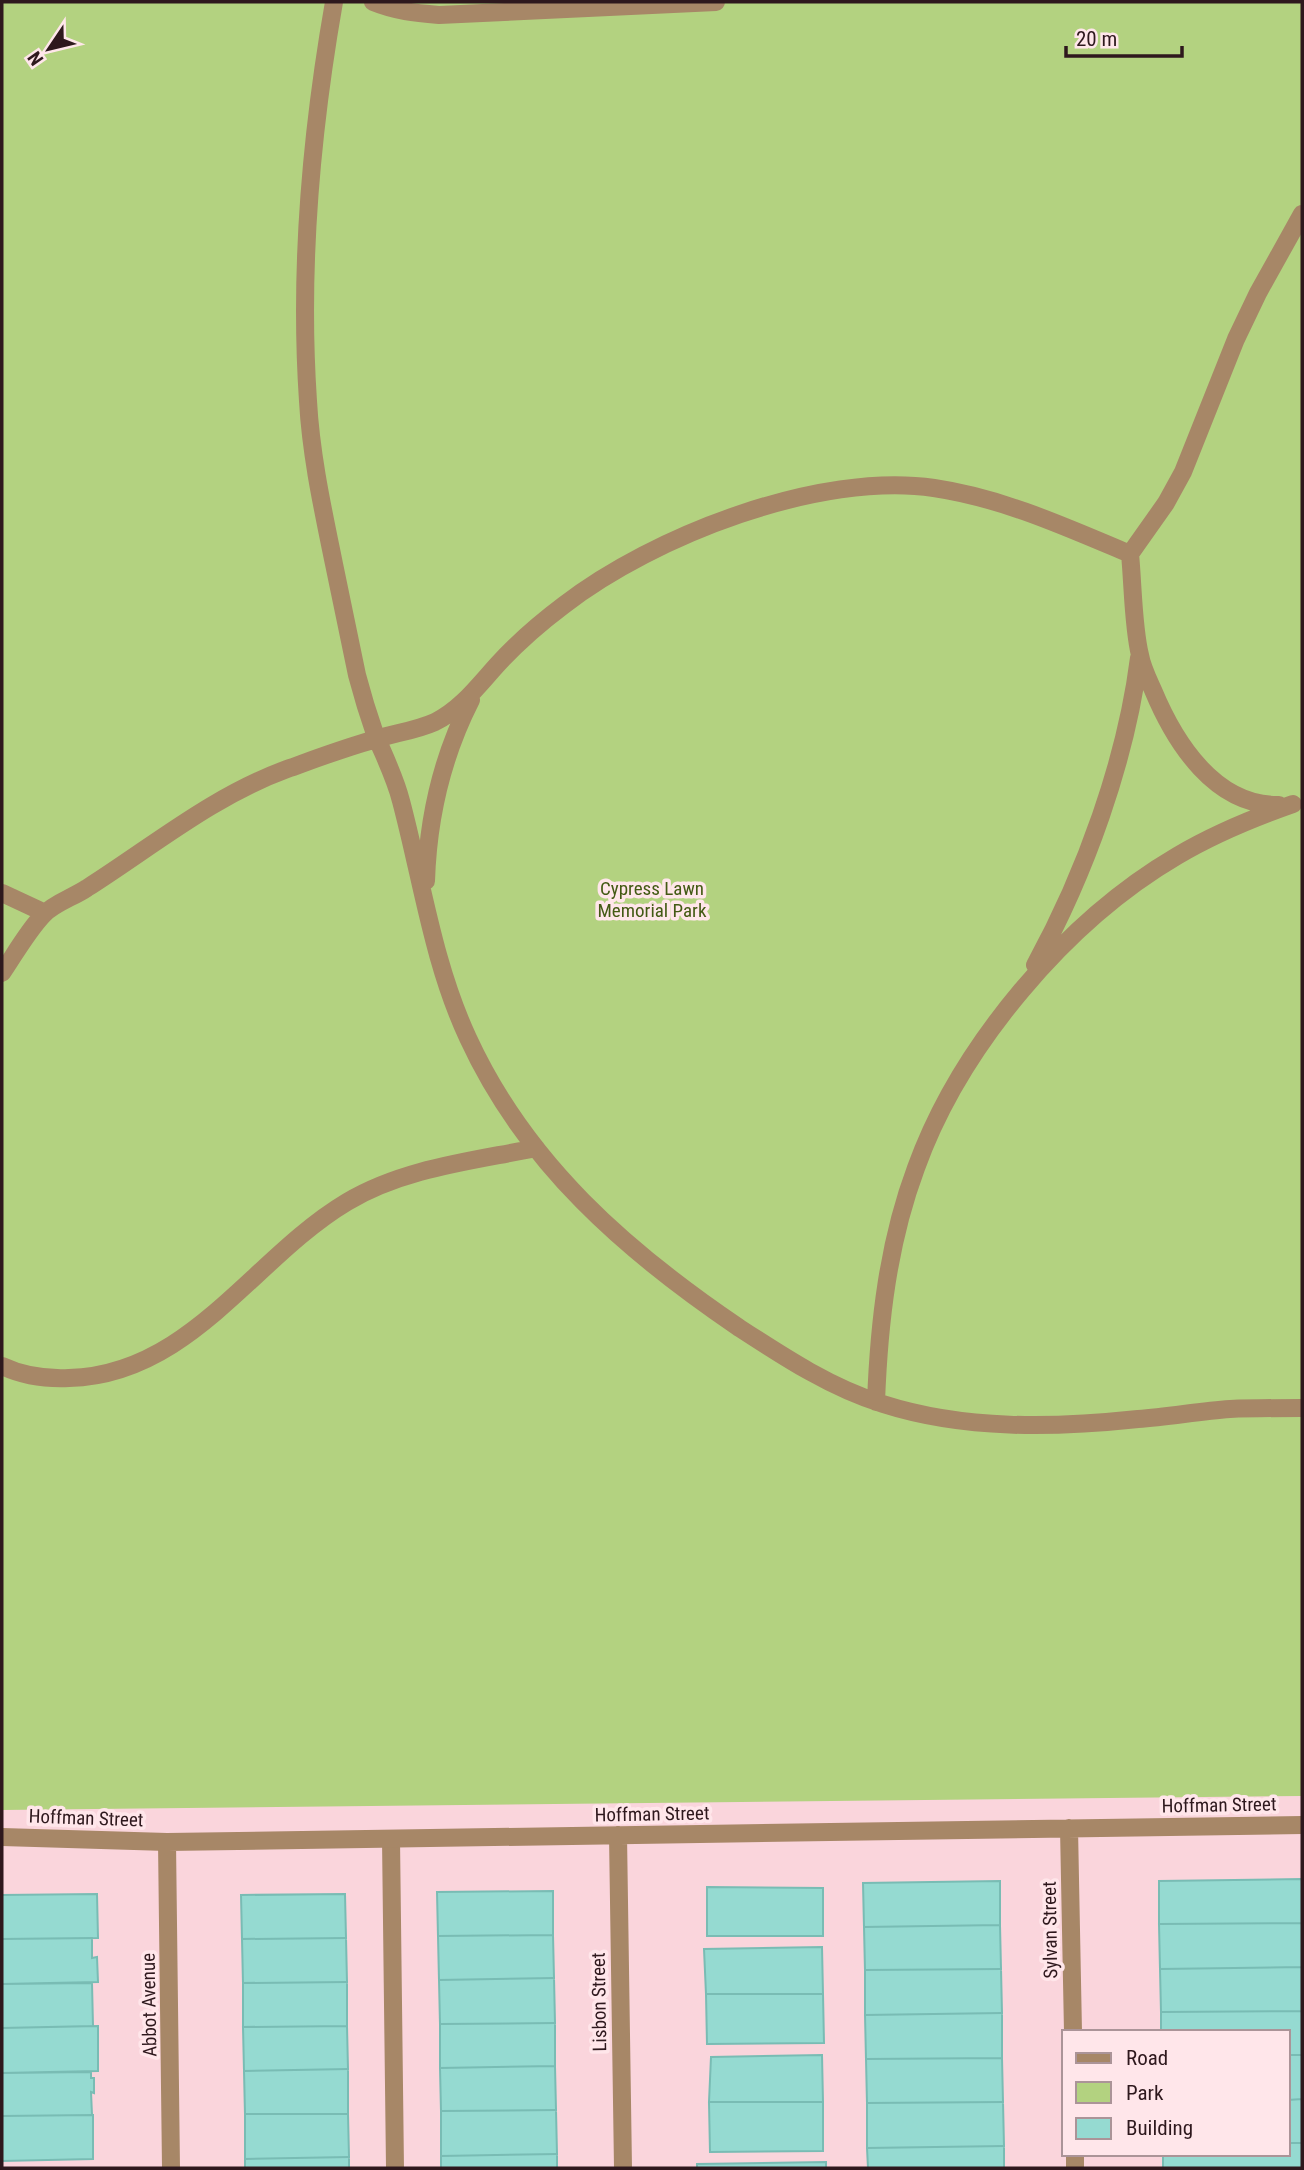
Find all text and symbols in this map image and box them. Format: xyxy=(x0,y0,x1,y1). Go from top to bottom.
north arrow xyxy=(14,14,84,84)
scale bar xyxy=(1066,14,1182,58)
text: 20 m xyxy=(1076,27,1117,51)
text: N xyxy=(23,47,48,70)
park label: Cypress Lawn Memorial Park xyxy=(598,877,707,922)
street label: Hoffman Street xyxy=(1161,1792,1277,1818)
street label: Hoffman Street xyxy=(594,1801,710,1827)
street label: Hoffman Street xyxy=(28,1805,144,1831)
street label: Sylvan Street xyxy=(1038,1881,1062,1979)
street label: Lisbon Street xyxy=(587,1952,611,2052)
street label: Abbot Avenue xyxy=(137,1953,161,2057)
legend xyxy=(1062,2030,1290,2156)
text: Road xyxy=(1126,2046,1168,2070)
text: Park xyxy=(1126,2081,1164,2105)
text: Building xyxy=(1126,2116,1193,2140)

